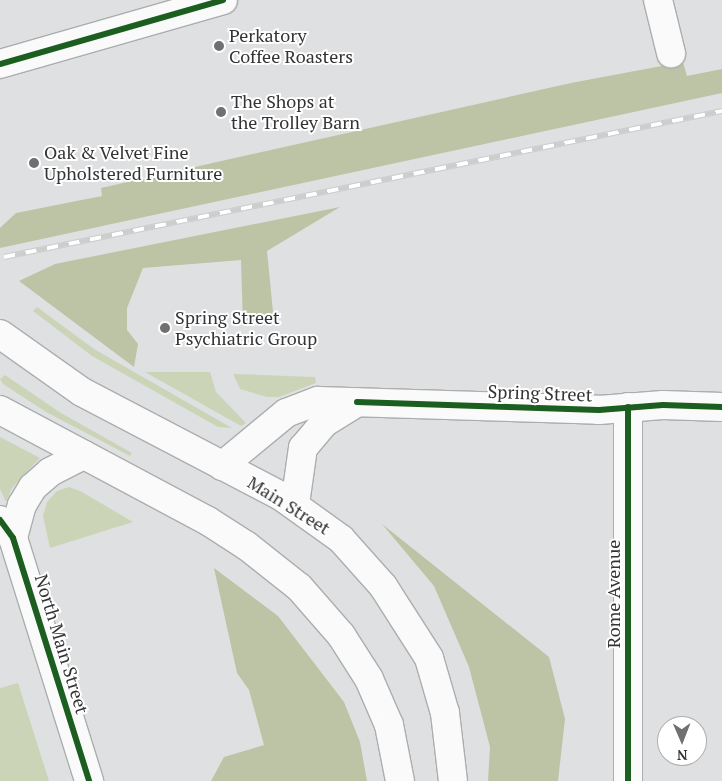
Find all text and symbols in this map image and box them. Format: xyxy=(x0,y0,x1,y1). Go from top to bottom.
place label: Perkatory Coffee Roasters xyxy=(229,25,353,68)
marker: Perkatory Coffee Roasters xyxy=(213,40,225,52)
place label: The Shops at the Trolley Barn xyxy=(231,91,360,134)
marker: The Shops at the Trolley Barn xyxy=(215,106,227,118)
place label: Oak & Velvet Fine Upholstered Furniture xyxy=(44,142,222,184)
marker: Oak & Velvet Fine Upholstered Furniture xyxy=(28,157,40,169)
place label: Spring Street Psychiatric Group xyxy=(175,307,317,350)
marker: Spring Street Psychiatric Group xyxy=(159,322,171,334)
street label: Spring Street xyxy=(487,380,593,406)
street label: Main Street xyxy=(244,471,334,539)
street label: Rome Avenue xyxy=(602,540,624,648)
street label: North Main Street xyxy=(30,572,94,716)
north arrow xyxy=(657,716,707,766)
text: N xyxy=(677,746,688,765)

